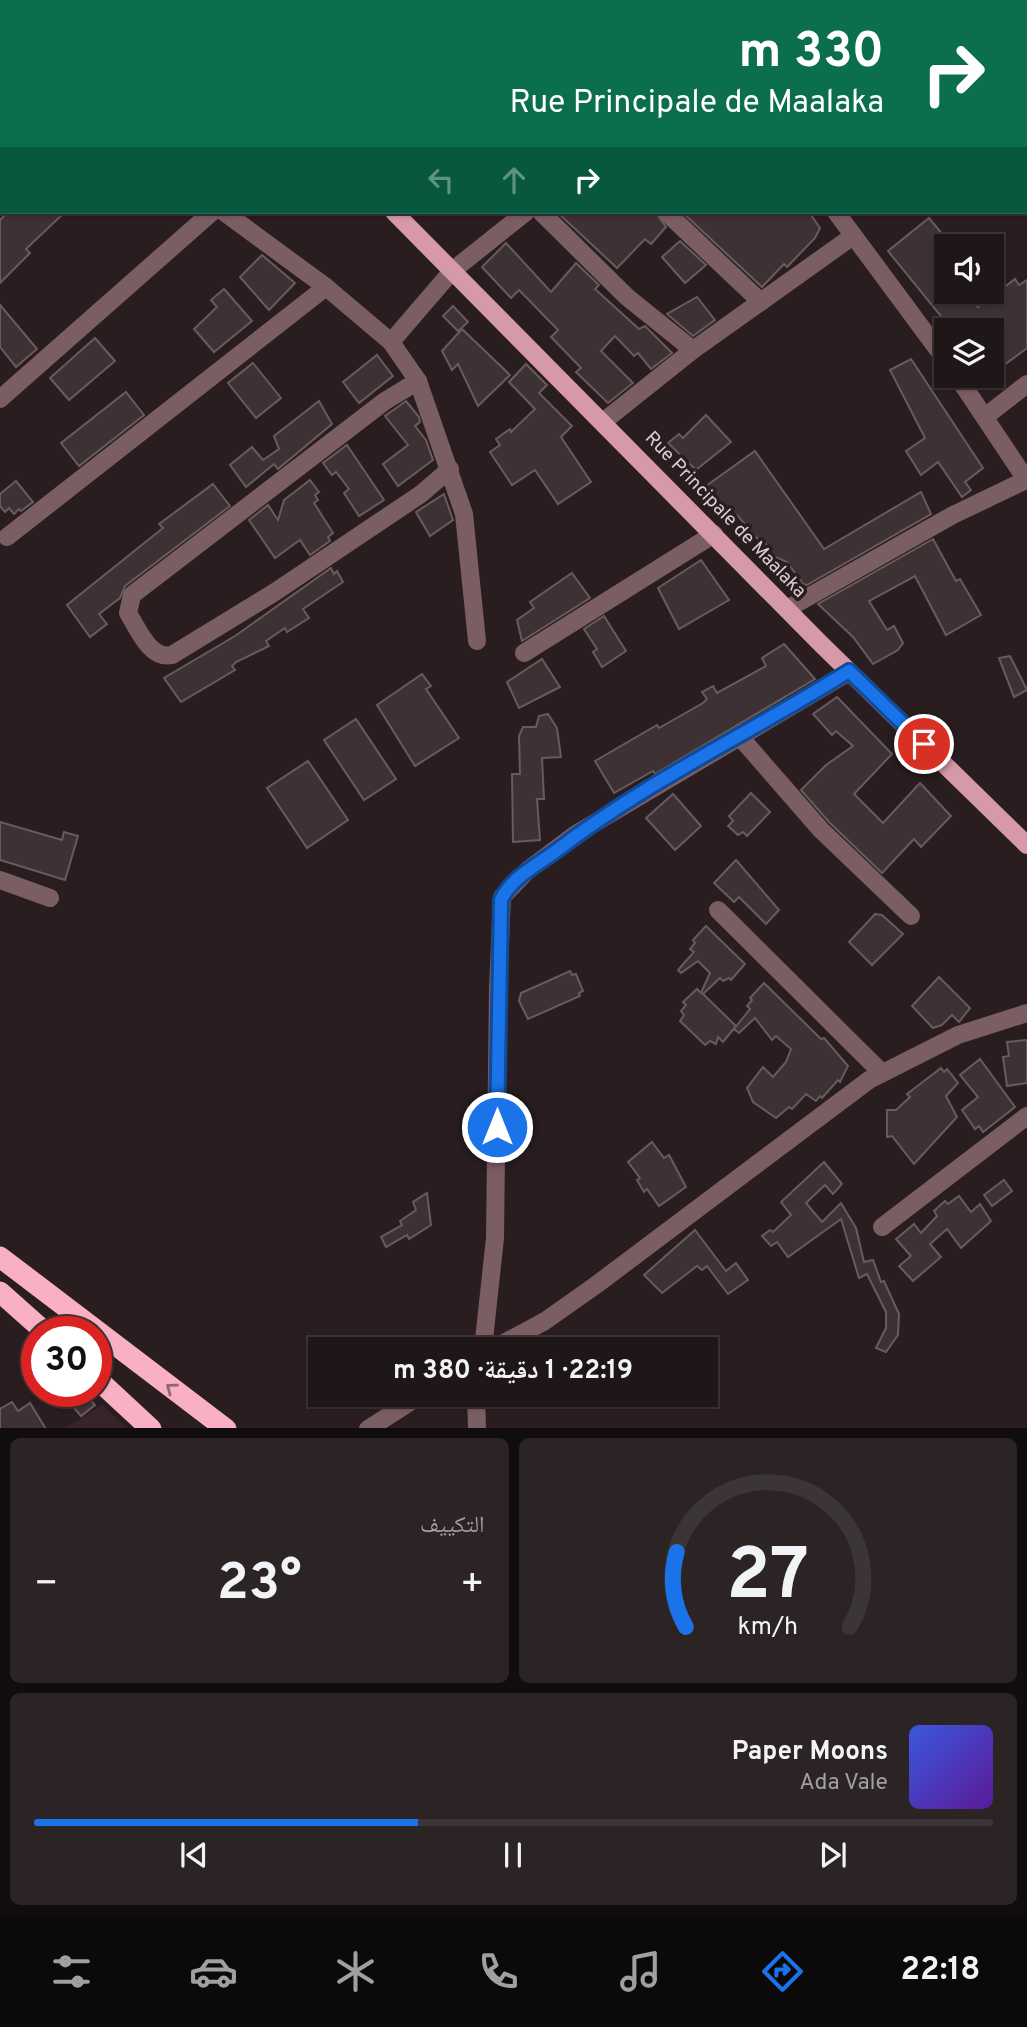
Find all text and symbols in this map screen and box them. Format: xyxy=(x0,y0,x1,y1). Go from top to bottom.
text: 330 m xyxy=(739,23,884,85)
icon: right xyxy=(908,28,999,119)
text: Rue Principale de Maalaka xyxy=(509,84,884,124)
icon: left xyxy=(422,161,460,199)
icon: ahead xyxy=(495,161,533,199)
icon: right xyxy=(568,161,606,199)
map controls xyxy=(934,234,1004,388)
button: sound xyxy=(934,234,1004,304)
button: layers xyxy=(934,318,1004,388)
street label: Rue Principale de Maalaka xyxy=(639,427,811,603)
pin xyxy=(894,714,954,774)
icon: arrive xyxy=(905,725,943,763)
position arrow xyxy=(460,1090,534,1164)
speed limit sign: 30 xyxy=(21,1316,112,1407)
text: 22:19 · 1 دقيقة · 380 m xyxy=(393,1355,633,1388)
one-way arrow xyxy=(166,1384,179,1396)
text: التكييف xyxy=(420,1512,485,1541)
text: 27 xyxy=(726,1533,809,1625)
text: 23° xyxy=(217,1552,302,1618)
text: − xyxy=(34,1561,59,1610)
text: + xyxy=(460,1561,484,1610)
text: km/h xyxy=(737,1611,798,1643)
text: Paper Moons xyxy=(732,1736,888,1769)
text: Ada Vale xyxy=(799,1769,888,1798)
icon: previous xyxy=(175,1836,213,1874)
icon: pause xyxy=(494,1836,532,1874)
icon: next xyxy=(814,1836,852,1874)
icon: filters xyxy=(47,1947,96,1996)
icon: car xyxy=(189,1947,238,1996)
icon: climate xyxy=(331,1947,380,1996)
icon: phone xyxy=(474,1947,523,1996)
icon: music xyxy=(616,1947,665,1996)
icon: directions xyxy=(758,1947,807,1996)
text: 22:18 xyxy=(901,1951,980,1991)

